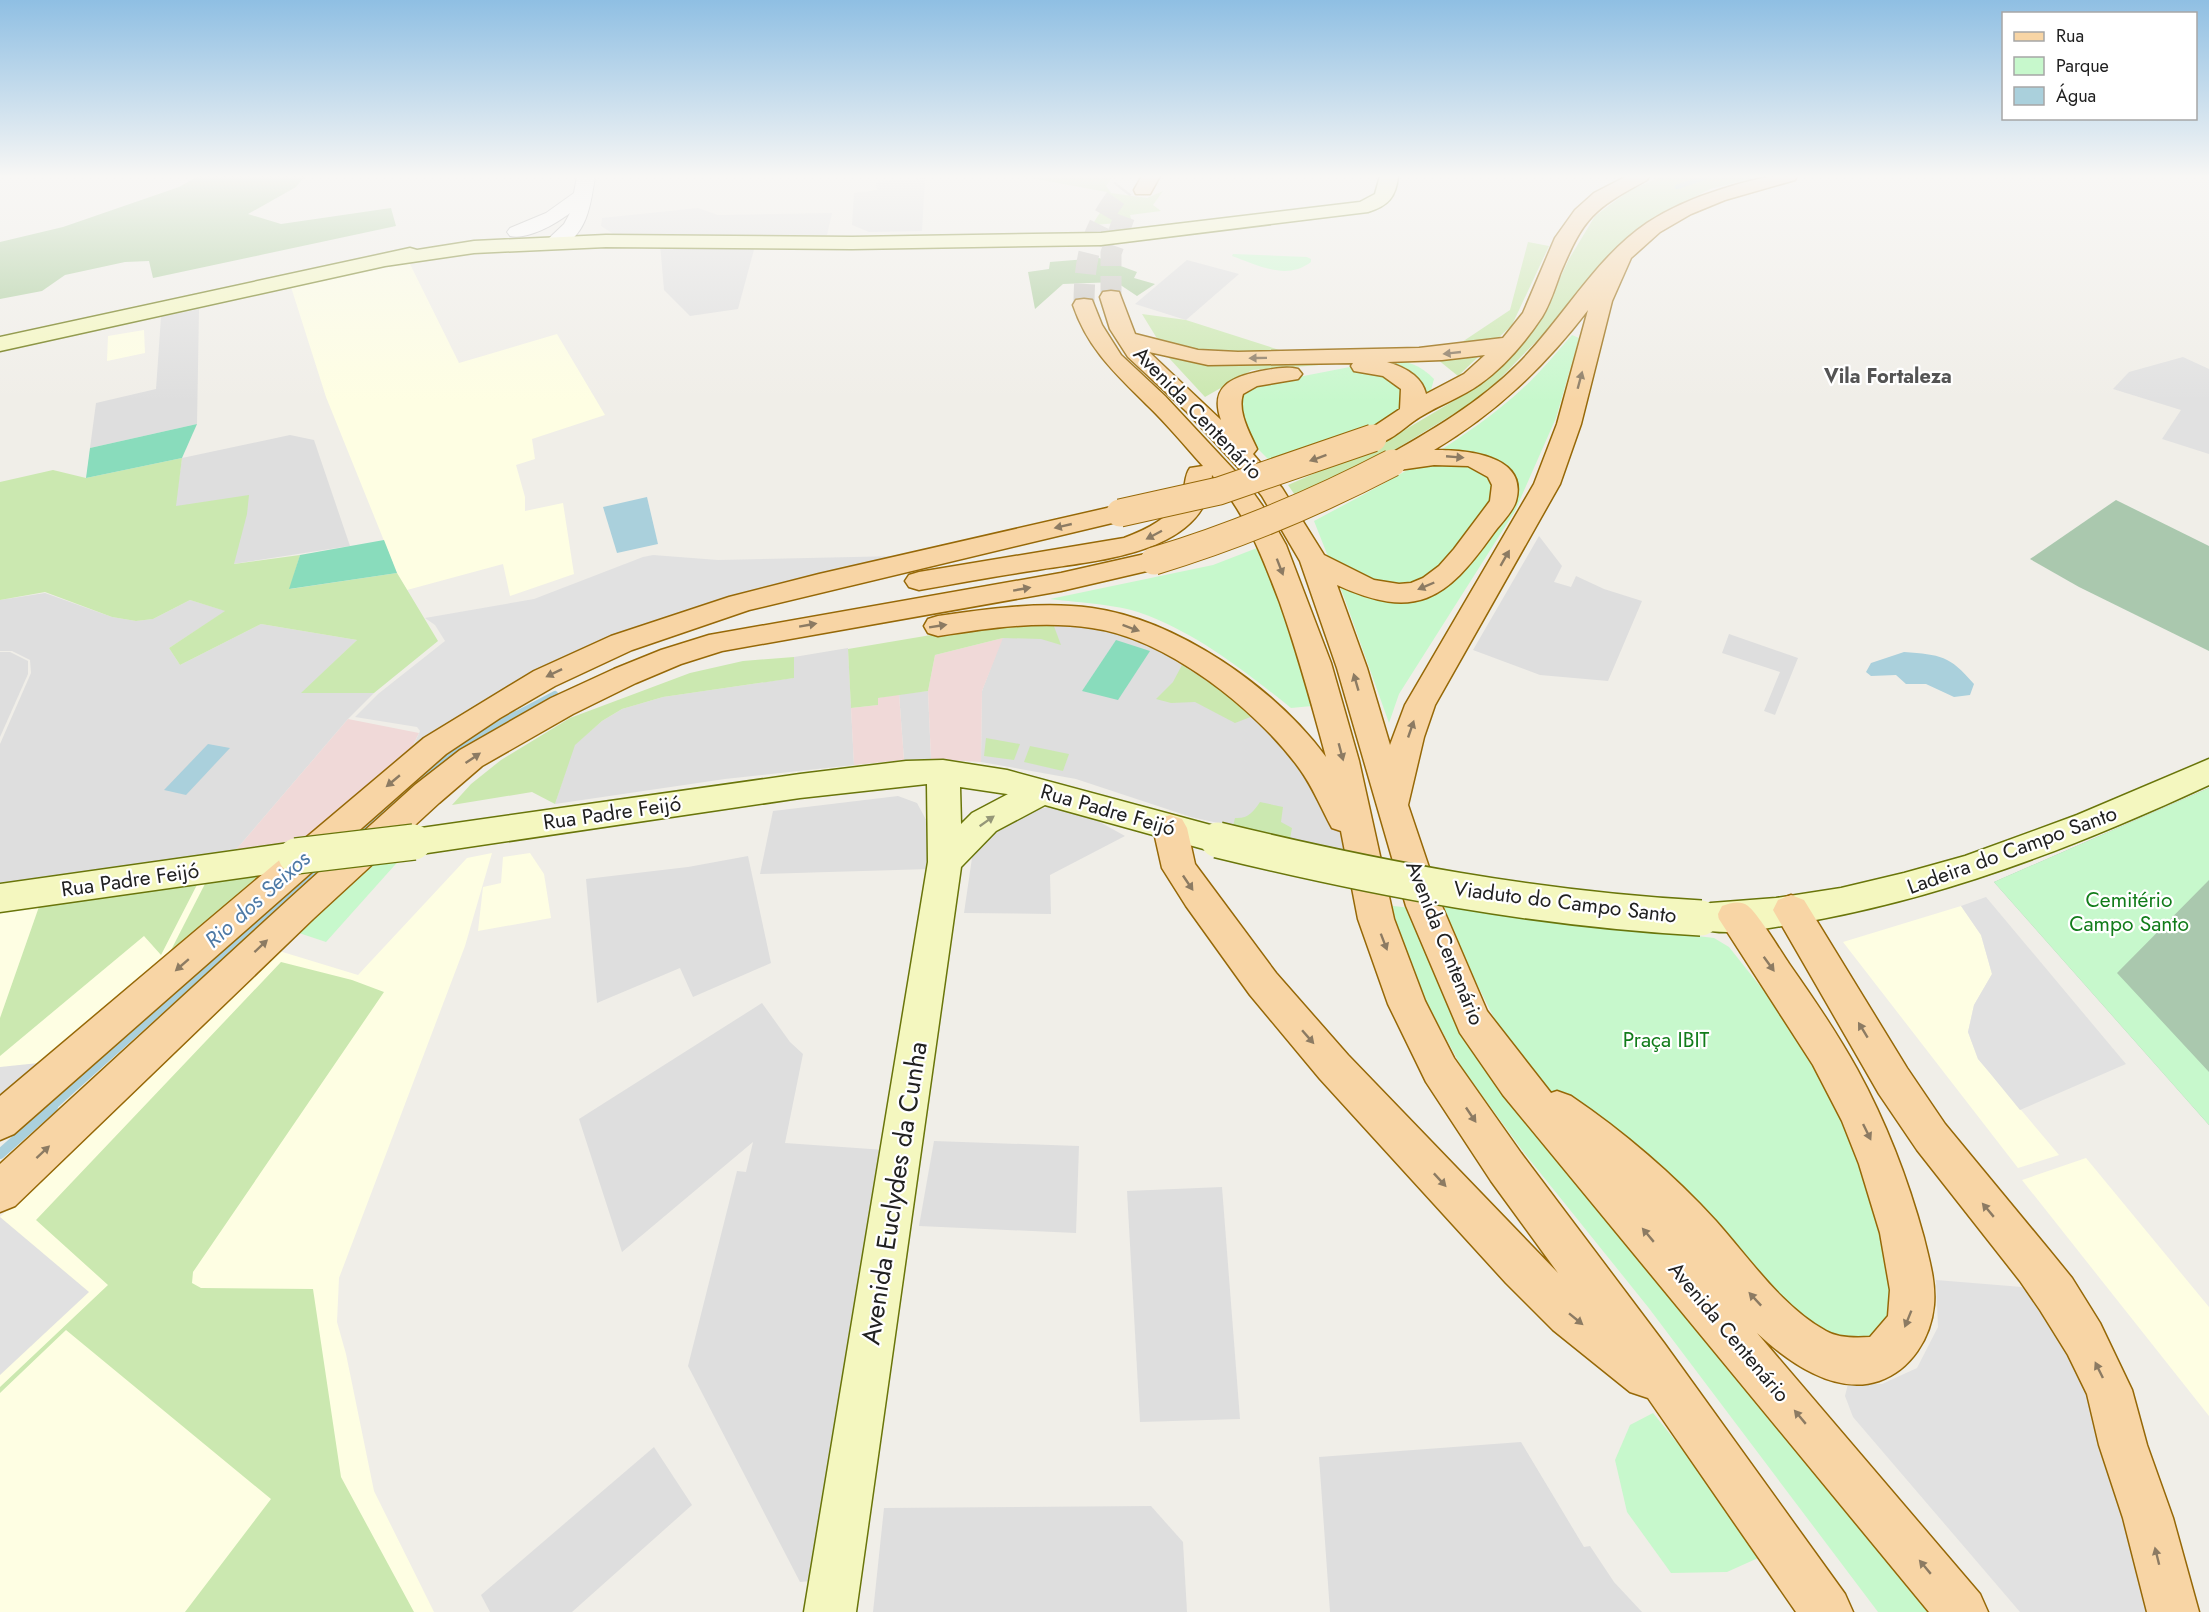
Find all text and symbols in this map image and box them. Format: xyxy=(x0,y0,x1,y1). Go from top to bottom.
legend xyxy=(2002,12,2197,120)
text: Rua xyxy=(2056,23,2084,49)
text: Parque xyxy=(2056,53,2109,79)
text: Água xyxy=(2056,83,2096,109)
street label: Avenida Centenário xyxy=(1126,340,1270,486)
one-way arrow xyxy=(1443,348,1462,358)
one-way arrow xyxy=(1248,353,1267,363)
district label: Vila Fortaleza xyxy=(1823,362,1952,391)
one-way arrow xyxy=(1576,371,1586,389)
one-way arrow xyxy=(1445,452,1464,461)
one-way arrow xyxy=(1309,454,1327,464)
one-way arrow xyxy=(1053,522,1072,531)
one-way arrow xyxy=(1145,530,1162,540)
one-way arrow xyxy=(1499,550,1509,567)
one-way arrow xyxy=(1276,558,1285,576)
one-way arrow xyxy=(1417,581,1435,591)
one-way arrow xyxy=(1013,584,1032,593)
one-way arrow xyxy=(798,620,817,629)
one-way arrow xyxy=(929,621,948,630)
one-way arrow xyxy=(1122,623,1140,633)
one-way arrow xyxy=(546,669,563,678)
one-way arrow xyxy=(1351,673,1360,691)
one-way arrow xyxy=(1407,720,1417,738)
one-way arrow xyxy=(1336,743,1346,761)
one-way arrow xyxy=(465,752,481,763)
one-way arrow xyxy=(385,775,401,788)
street label: Rua Padre Feijó xyxy=(1037,776,1179,844)
street label: Rua Padre Feijó xyxy=(541,788,683,838)
street label: Ladeira do Campo Santo xyxy=(1903,798,2121,902)
one-way arrow xyxy=(978,815,994,827)
water label: Rio dos Seixos xyxy=(197,843,317,955)
street label: Rua Padre Feijó xyxy=(59,855,201,905)
street label: Avenida Centenário xyxy=(1398,856,1492,1030)
street label: Viaduto do Campo Santo xyxy=(1452,873,1678,931)
one-way arrow xyxy=(1182,874,1194,890)
park label: Cemitério Campo Santo xyxy=(2069,885,2189,939)
one-way arrow xyxy=(1380,933,1390,951)
one-way arrow xyxy=(254,940,268,954)
one-way arrow xyxy=(1762,957,1774,972)
one-way arrow xyxy=(175,958,190,971)
one-way arrow xyxy=(1857,1022,1868,1038)
park label: Praça IBIT xyxy=(1623,1025,1710,1055)
one-way arrow xyxy=(1301,1029,1314,1044)
street label: Avenida Euclydes da Cunha xyxy=(851,1039,937,1347)
one-way arrow xyxy=(1465,1107,1477,1123)
one-way arrow xyxy=(1862,1124,1872,1141)
one-way arrow xyxy=(35,1145,50,1159)
one-way arrow xyxy=(1432,1173,1446,1187)
one-way arrow xyxy=(1982,1202,1995,1218)
one-way arrow xyxy=(1642,1228,1655,1243)
street label: Avenida Centenário xyxy=(1661,1255,1797,1409)
one-way arrow xyxy=(1749,1292,1762,1307)
one-way arrow xyxy=(1903,1310,1913,1328)
one-way arrow xyxy=(1568,1313,1584,1326)
one-way arrow xyxy=(2094,1362,2104,1379)
one-way arrow xyxy=(1794,1410,1807,1425)
one-way arrow xyxy=(2152,1547,2162,1565)
one-way arrow xyxy=(1919,1560,1932,1575)

